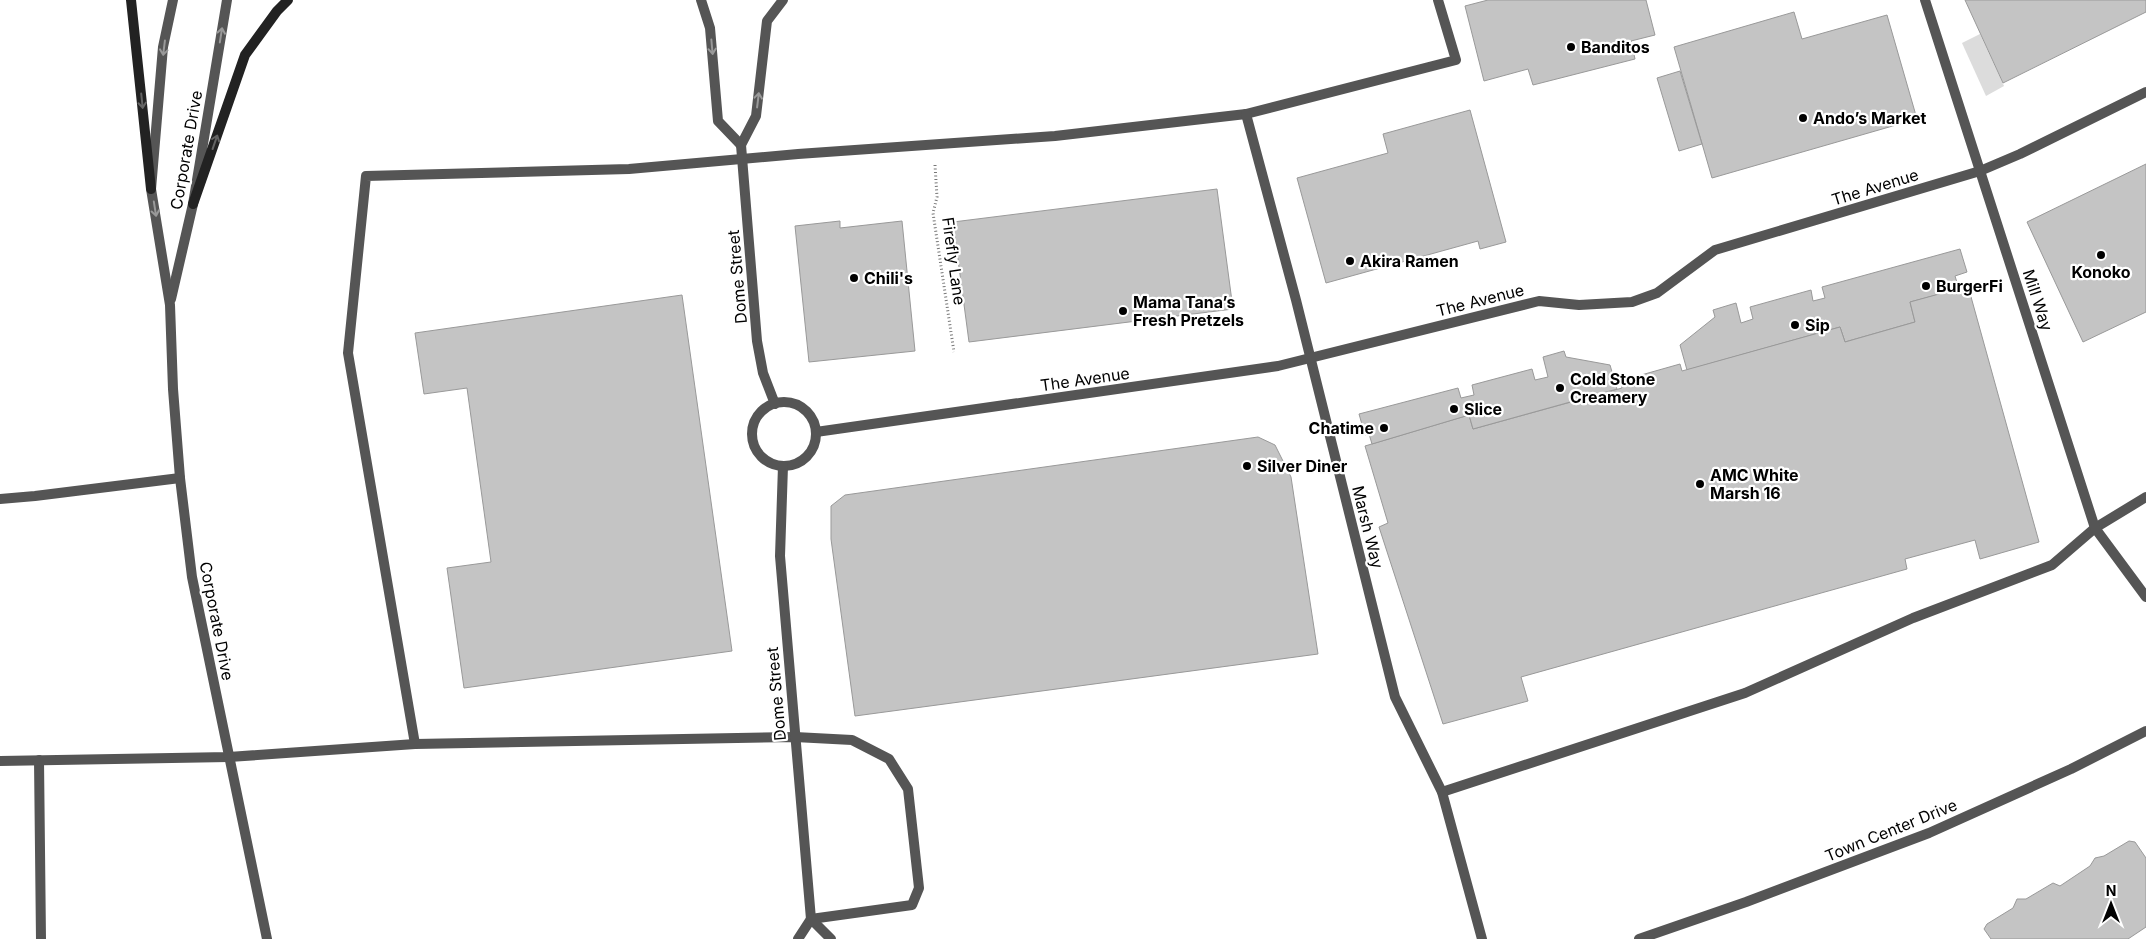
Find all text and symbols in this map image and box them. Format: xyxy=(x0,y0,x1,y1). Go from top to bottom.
one-way arrow xyxy=(216,28,226,44)
place label: Banditos xyxy=(1581,37,1650,57)
one-way arrow xyxy=(158,39,168,55)
one-way arrow xyxy=(707,39,717,55)
marker: Banditos xyxy=(1565,41,1577,53)
street label: Corporate Drive xyxy=(166,89,206,211)
one-way arrow xyxy=(137,92,147,108)
one-way arrow xyxy=(753,92,763,108)
place label: Ando’s Market xyxy=(1813,108,1926,128)
marker: Ando’s Market xyxy=(1797,112,1809,124)
one-way arrow xyxy=(211,134,220,150)
street label: The Avenue xyxy=(1829,164,1921,210)
one-way arrow xyxy=(150,201,160,217)
street label: Firefly Lane xyxy=(938,216,970,306)
street label: Dome Street xyxy=(723,229,751,325)
marker: Konoko xyxy=(2095,249,2107,261)
place label: Akira Ramen xyxy=(1360,251,1459,271)
marker: Akira Ramen xyxy=(1344,255,1356,267)
place label: Konoko xyxy=(2071,262,2131,282)
street label: Mill Way xyxy=(2019,267,2057,333)
place label: Chili's xyxy=(864,268,913,288)
marker: Chili's xyxy=(848,272,860,284)
place label: BurgerFi xyxy=(1936,276,2003,296)
street label: The Avenue xyxy=(1434,279,1526,321)
marker: BurgerFi xyxy=(1920,280,1932,292)
place label: Mama Tana’s Fresh Pretzels xyxy=(1133,292,1244,330)
marker: Mama Tana’s Fresh Pretzels xyxy=(1117,305,1129,317)
place label: Sip xyxy=(1805,315,1830,335)
marker: Sip xyxy=(1789,319,1801,331)
street label: The Avenue xyxy=(1039,363,1131,395)
place label: Cold Stone Creamery xyxy=(1570,369,1655,407)
marker: Cold Stone Creamery xyxy=(1554,382,1566,394)
place label: Slice xyxy=(1464,399,1502,419)
marker: Slice xyxy=(1448,403,1460,415)
place label: Chatime xyxy=(1309,418,1374,438)
marker: Chatime xyxy=(1378,422,1390,434)
place label: Silver Diner xyxy=(1257,456,1348,476)
marker: Silver Diner xyxy=(1241,460,1253,472)
place label: AMC White Marsh 16 xyxy=(1710,465,1799,503)
marker: AMC White Marsh 16 xyxy=(1694,478,1706,490)
street label: Marsh Way xyxy=(1348,484,1388,570)
street label: Corporate Drive xyxy=(196,560,238,682)
street label: Dome Street xyxy=(762,646,790,742)
street label: Town Center Drive xyxy=(1822,794,1960,866)
north arrow xyxy=(2086,879,2136,929)
text: N xyxy=(2106,882,2116,899)

